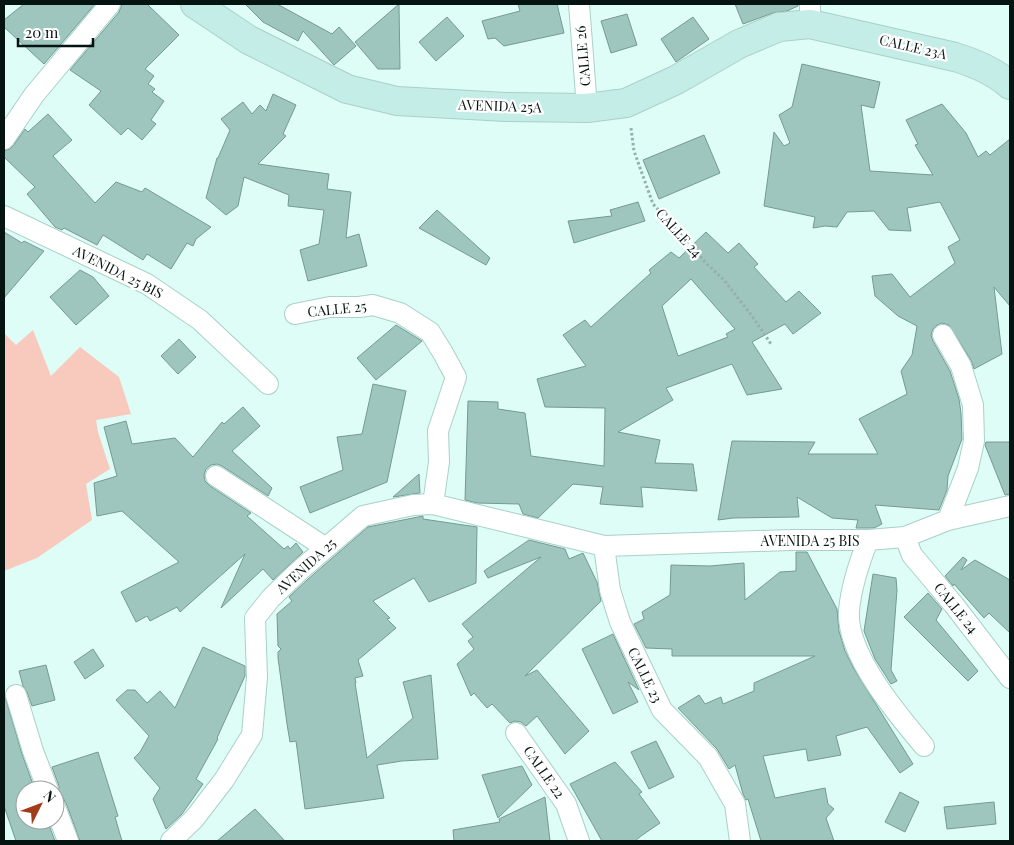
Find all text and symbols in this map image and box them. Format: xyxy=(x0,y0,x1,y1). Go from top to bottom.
scale bar xyxy=(18,15,92,47)
text: 20 m xyxy=(25,22,59,42)
street label: CALLE 26 xyxy=(570,25,595,87)
street label: CALLE 23A xyxy=(878,30,949,64)
street label: AVENIDA 25A xyxy=(457,95,542,116)
street label: CALLE 24 xyxy=(652,204,707,261)
street label: AVENIDA 25 BIS xyxy=(69,240,167,302)
street label: CALLE 25 xyxy=(307,296,368,321)
street label: AVENIDA 25 BIS xyxy=(760,531,859,550)
street label: AVENIDA 25 xyxy=(271,533,340,598)
street label: CALLE 24 xyxy=(930,578,983,637)
street label: CALLE 23 xyxy=(624,644,667,706)
street label: CALLE 22 xyxy=(519,742,570,802)
north arrow xyxy=(15,780,65,830)
text: N xyxy=(40,786,60,806)

